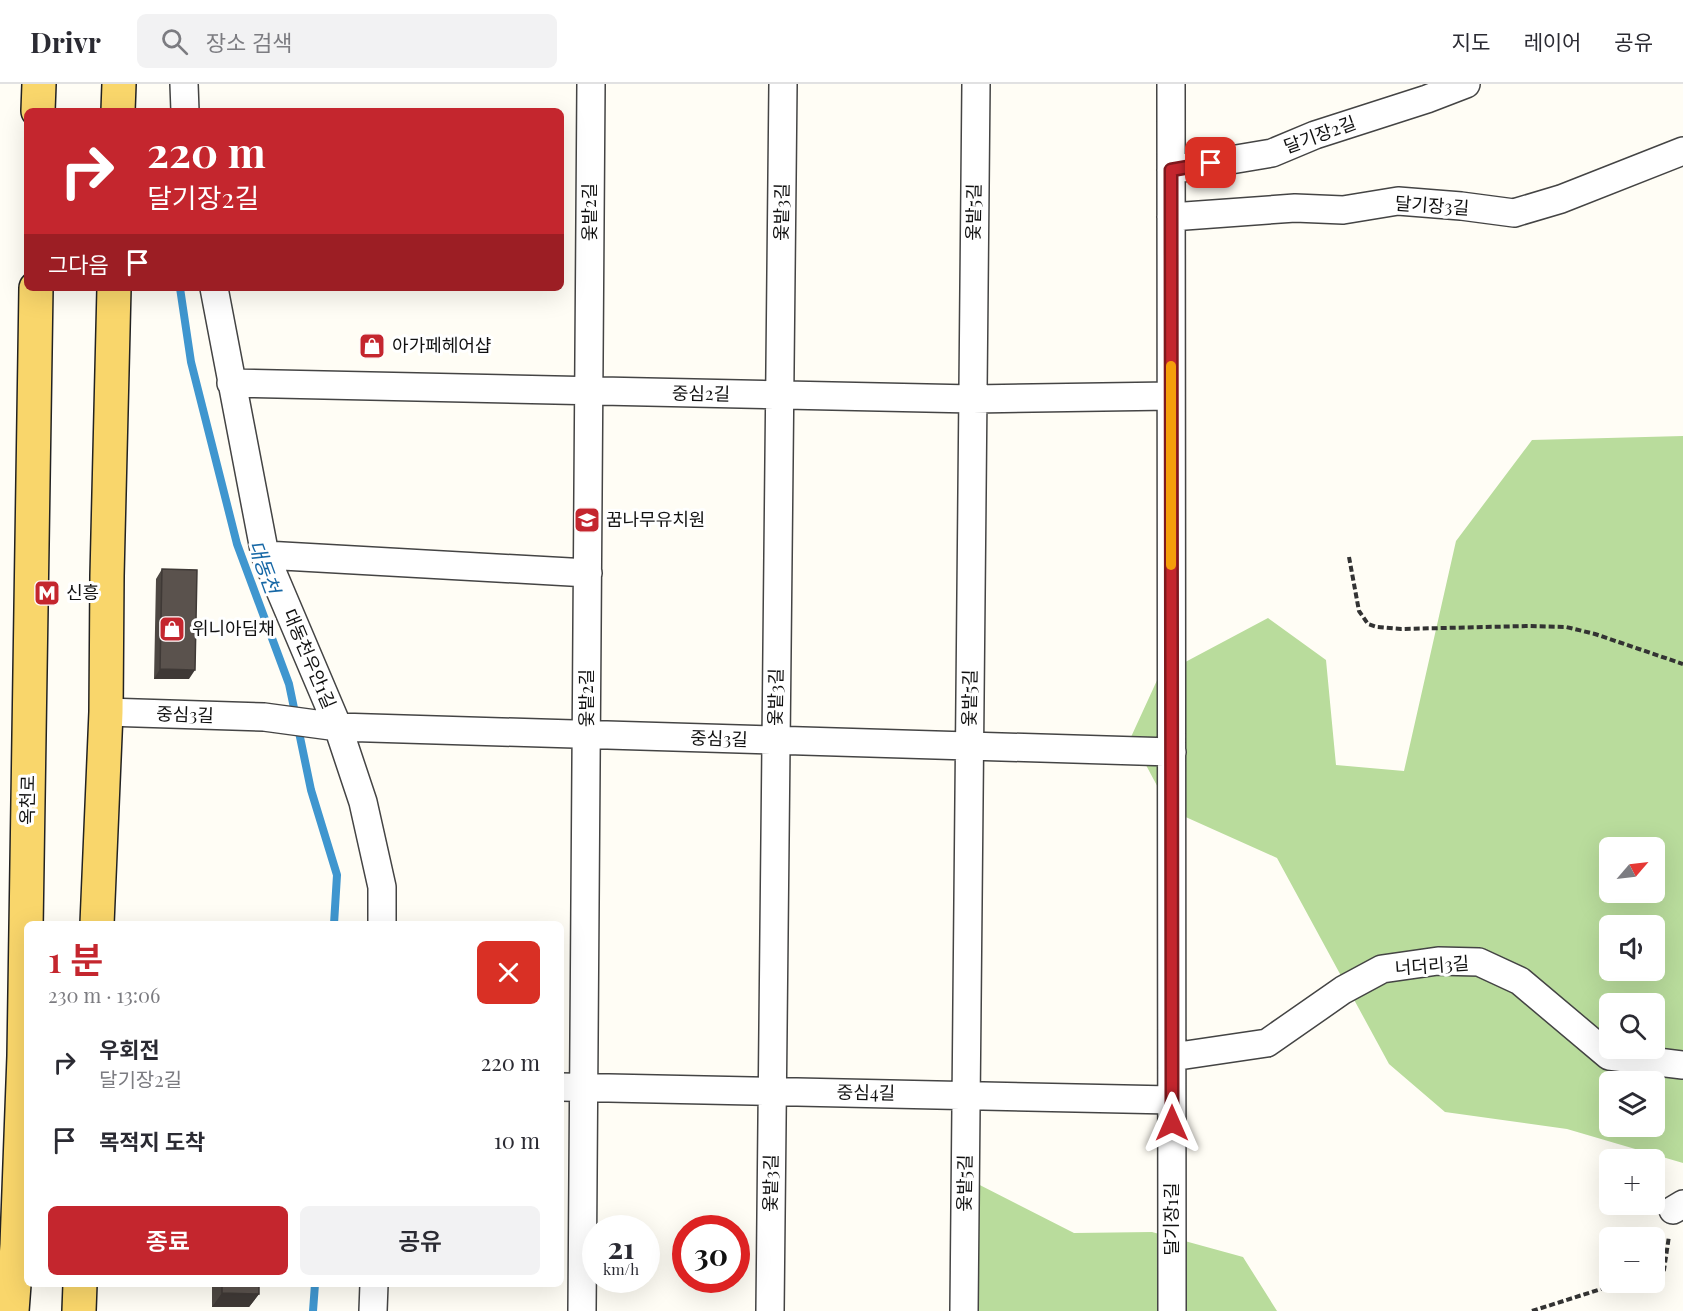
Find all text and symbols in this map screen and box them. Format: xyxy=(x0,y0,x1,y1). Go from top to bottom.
search box xyxy=(137,14,557,68)
text: Drivr xyxy=(30,23,101,60)
icon: search xyxy=(158,25,191,58)
text: 장소 검색 xyxy=(206,27,292,57)
text: 지도 xyxy=(1452,27,1490,55)
text: 레이어 xyxy=(1523,27,1581,55)
text: 공유 xyxy=(1614,27,1653,55)
street label: 달기장2길 xyxy=(1280,110,1359,158)
text: 220 m xyxy=(147,123,266,179)
icon: right xyxy=(48,132,126,210)
pin xyxy=(1185,137,1236,188)
icon: arrive xyxy=(1194,146,1227,179)
text: 달기장2길 xyxy=(147,179,259,215)
street label: 옻밭2길 xyxy=(577,183,601,241)
street label: 옻밭3길 xyxy=(768,183,794,241)
street label: 옻밭5길 xyxy=(961,183,985,241)
street label: 달기장3길 xyxy=(1394,190,1470,220)
icon: arrive xyxy=(121,246,154,279)
text: 그다음 xyxy=(48,249,109,279)
shop icon: 아가페헤어샵 xyxy=(357,331,387,361)
place label: 아가페헤어샵 xyxy=(392,333,491,357)
street label: 중심2길 xyxy=(672,380,730,406)
school or university icon: 꿈나무유치원 xyxy=(572,505,602,535)
place label: 꿈나무유치원 xyxy=(606,507,705,531)
water label: 대동천 xyxy=(243,536,288,599)
metro station icon: 신흥 xyxy=(32,578,62,608)
place label: 신흥 xyxy=(66,580,99,604)
street label: 대동천우안1길 xyxy=(278,605,342,712)
shop icon: 위니아딤채 xyxy=(157,614,187,644)
place label: 위니아딤채 xyxy=(192,616,275,640)
street label: 옻밭3길 xyxy=(762,668,788,726)
street label: 옻밭2길 xyxy=(574,669,598,727)
street label: 옻밭5길 xyxy=(957,669,981,727)
street label: 중심3길 xyxy=(156,701,214,727)
street label: 중심3길 xyxy=(690,725,748,751)
street label: 옥천로 xyxy=(15,775,39,825)
north arrow xyxy=(1599,837,1665,903)
map controls xyxy=(1599,837,1665,1293)
button: sound xyxy=(1599,915,1665,981)
text: 1 분 xyxy=(48,934,103,982)
button: close xyxy=(477,941,540,1004)
street label: 너더리3길 xyxy=(1394,950,1470,980)
text: 230 m · 13:06 xyxy=(48,981,160,1008)
button: search xyxy=(1599,993,1665,1059)
text: 우회전 xyxy=(99,1034,160,1064)
icon: right xyxy=(48,1046,81,1079)
text: 220 m xyxy=(481,1047,540,1077)
text: 달기장2길 xyxy=(99,1065,182,1092)
button: layers xyxy=(1599,1071,1665,1137)
street label: 중심4길 xyxy=(837,1079,896,1105)
position arrow xyxy=(1140,1091,1204,1155)
icon: arrive xyxy=(48,1124,81,1157)
text: 10 m xyxy=(494,1125,540,1155)
text: 목적지 도착 xyxy=(99,1126,205,1156)
button: + xyxy=(1599,1149,1665,1215)
street label: 옻밭3길 xyxy=(757,1154,783,1212)
street label: 옻밭5길 xyxy=(952,1154,976,1212)
street label: 달기장1길 xyxy=(1159,1183,1183,1255)
button: 종료 xyxy=(48,1206,288,1275)
button: 공유 xyxy=(300,1206,540,1275)
speed limit sign: 30 xyxy=(672,1215,750,1293)
text: 21 xyxy=(607,1227,635,1267)
button: − xyxy=(1599,1227,1665,1293)
text: km/h xyxy=(603,1259,639,1279)

